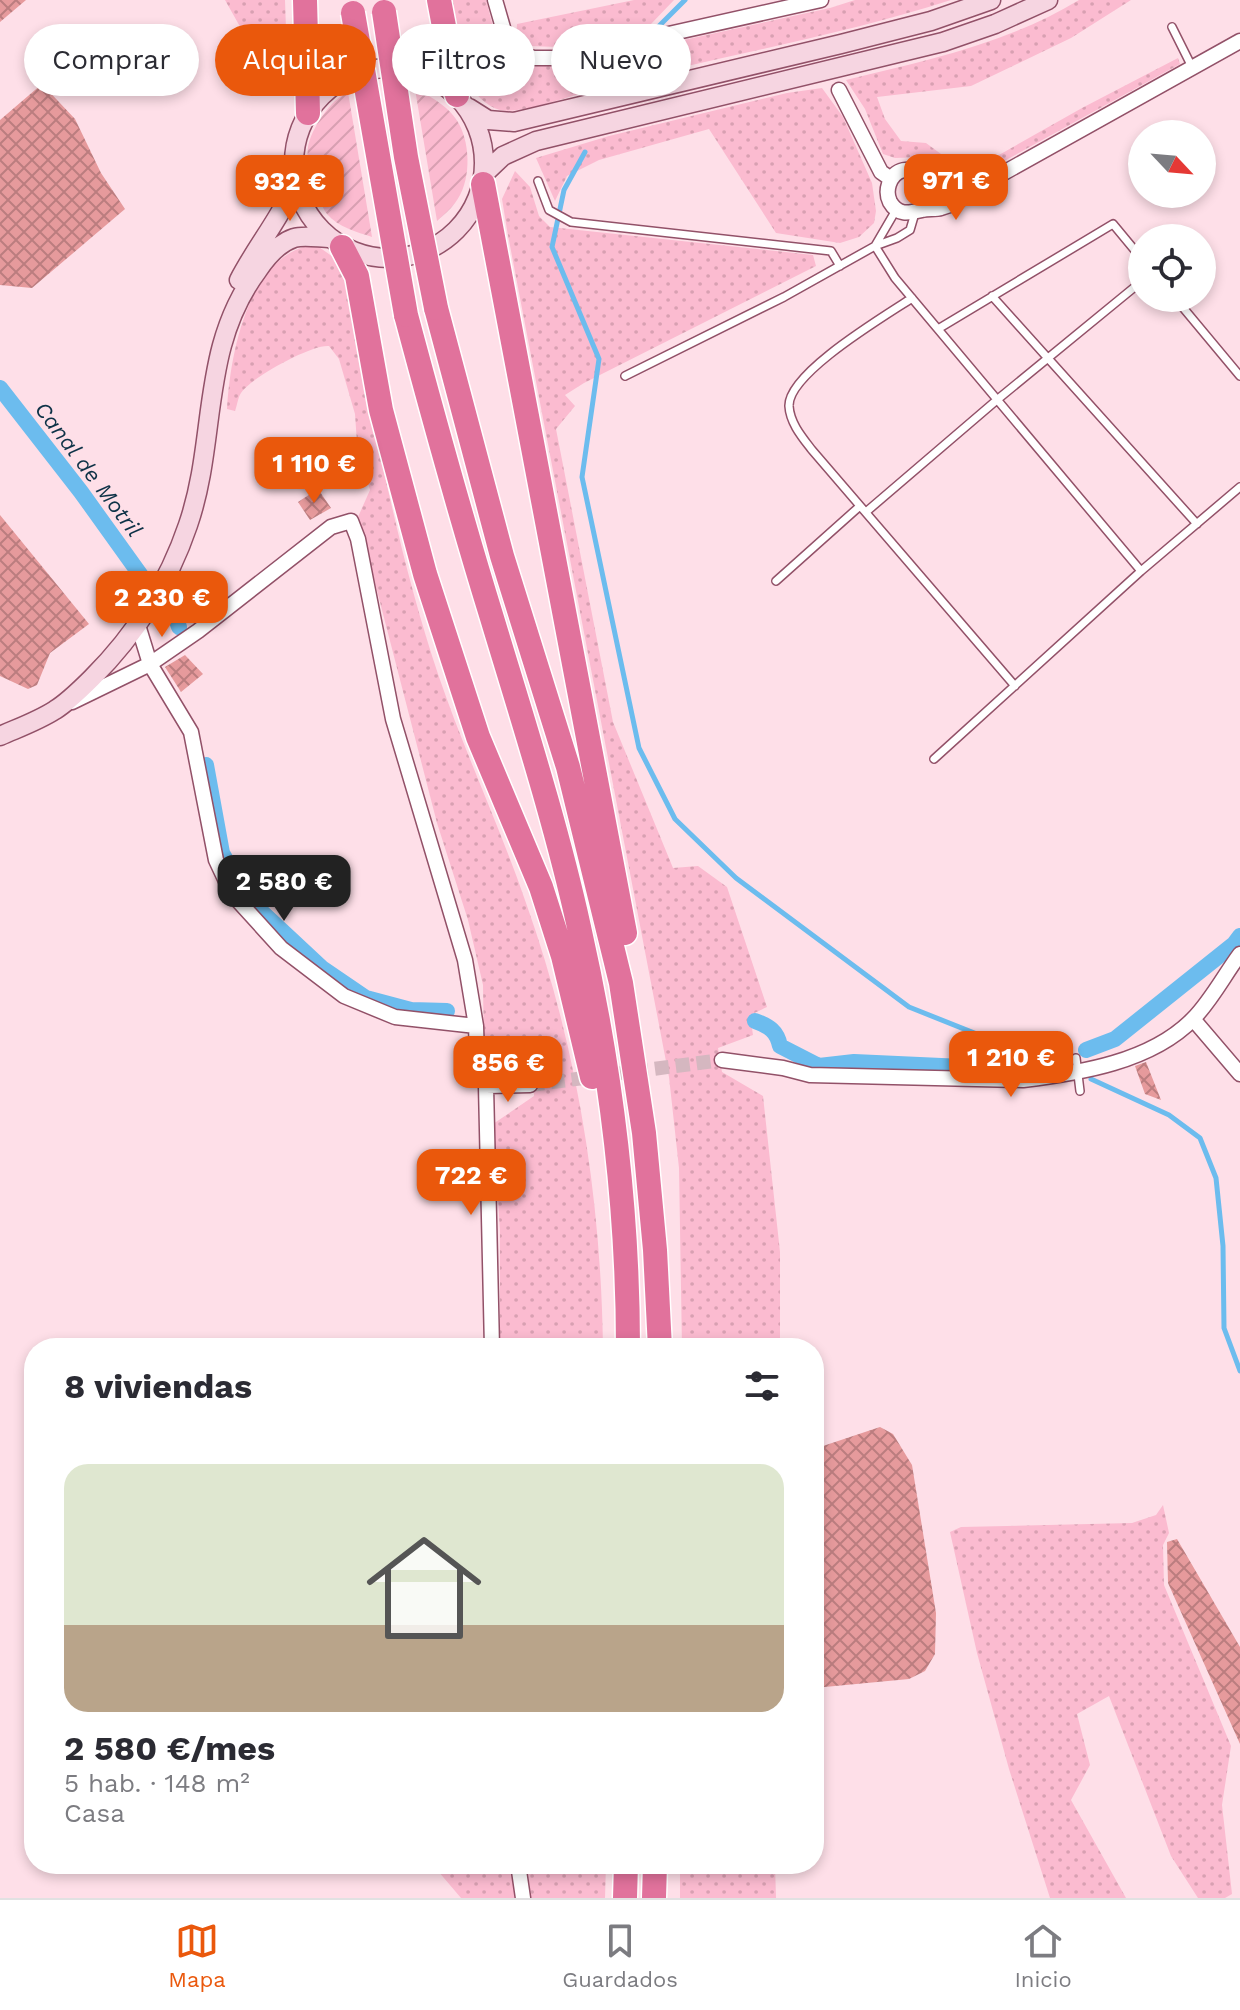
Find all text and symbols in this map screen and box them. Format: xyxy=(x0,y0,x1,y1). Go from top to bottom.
chip: Comprar xyxy=(24,24,199,96)
chip: Alquilar xyxy=(215,24,376,96)
chip: Filtros xyxy=(392,24,535,96)
chip: Nuevo xyxy=(551,24,691,96)
north arrow xyxy=(1128,120,1216,208)
map controls xyxy=(1128,120,1216,312)
pin: 971 € xyxy=(900,154,1012,222)
pin: 932 € xyxy=(234,155,346,223)
text: 971 € xyxy=(922,165,990,195)
text: 932 € xyxy=(254,166,326,196)
button: locate xyxy=(1128,224,1216,312)
water label: Canal de Motril xyxy=(30,397,148,542)
pin: 1 110 € xyxy=(240,437,388,505)
text: 1 110 € xyxy=(272,448,356,478)
pin: 2 230 € xyxy=(88,571,236,639)
text: 2 230 € xyxy=(114,582,210,612)
pin: 2 580 € xyxy=(210,855,358,923)
text: 2 580 € xyxy=(236,866,332,896)
pin: 1 210 € xyxy=(937,1031,1085,1099)
pin: 856 € xyxy=(452,1036,564,1104)
text: 1 210 € xyxy=(967,1042,1055,1072)
text: 856 € xyxy=(471,1047,545,1077)
pin: 722 € xyxy=(415,1149,527,1217)
text: 722 € xyxy=(435,1160,507,1190)
icon: filters xyxy=(740,1364,784,1408)
text: 8 viviendas xyxy=(64,1366,252,1406)
icon: home xyxy=(352,1516,496,1660)
text: 2 580 €/mes xyxy=(64,1728,275,1768)
text: 5 hab. · 148 m² xyxy=(64,1768,250,1798)
text: Casa xyxy=(64,1798,125,1828)
tab: Mapa xyxy=(168,1919,226,1992)
tab: Guardados xyxy=(562,1919,678,1992)
tab: Inicio xyxy=(1014,1919,1072,1992)

